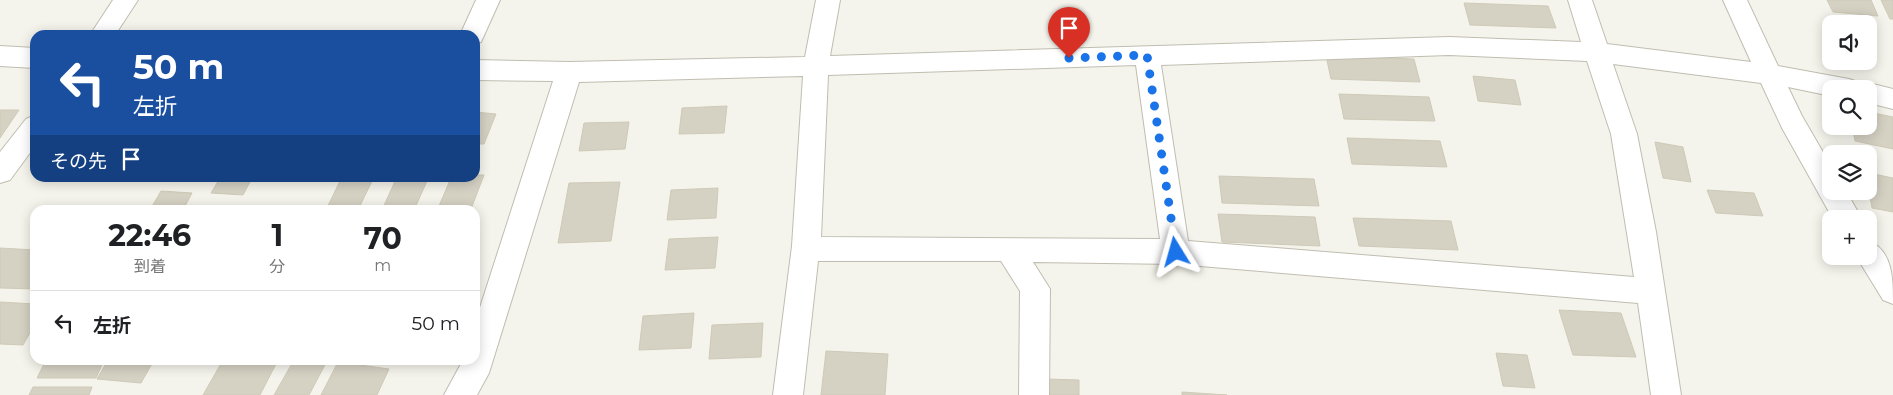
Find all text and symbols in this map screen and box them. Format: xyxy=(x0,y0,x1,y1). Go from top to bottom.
pin xyxy=(1048,7,1090,58)
icon: arrive xyxy=(1055,14,1083,42)
map controls xyxy=(1822,15,1877,265)
button: sound xyxy=(1822,15,1877,70)
text: 50 m xyxy=(133,45,224,88)
icon: left xyxy=(50,50,115,115)
button: search xyxy=(1822,80,1877,135)
text: 左折 xyxy=(133,93,177,120)
icon: arrive xyxy=(117,145,145,173)
button: layers xyxy=(1822,145,1877,200)
text: その先 xyxy=(50,150,107,173)
button: + xyxy=(1822,210,1877,265)
text: 22:46 xyxy=(108,217,191,254)
text: 1 xyxy=(271,217,283,254)
text: 70 xyxy=(363,220,402,257)
position arrow xyxy=(1149,225,1201,277)
text: m xyxy=(374,256,391,275)
text: 到着 xyxy=(134,257,166,276)
text: 分 xyxy=(269,257,285,276)
icon: left xyxy=(50,309,78,337)
text: 50 m xyxy=(412,312,460,335)
text: 左折 xyxy=(93,314,131,337)

